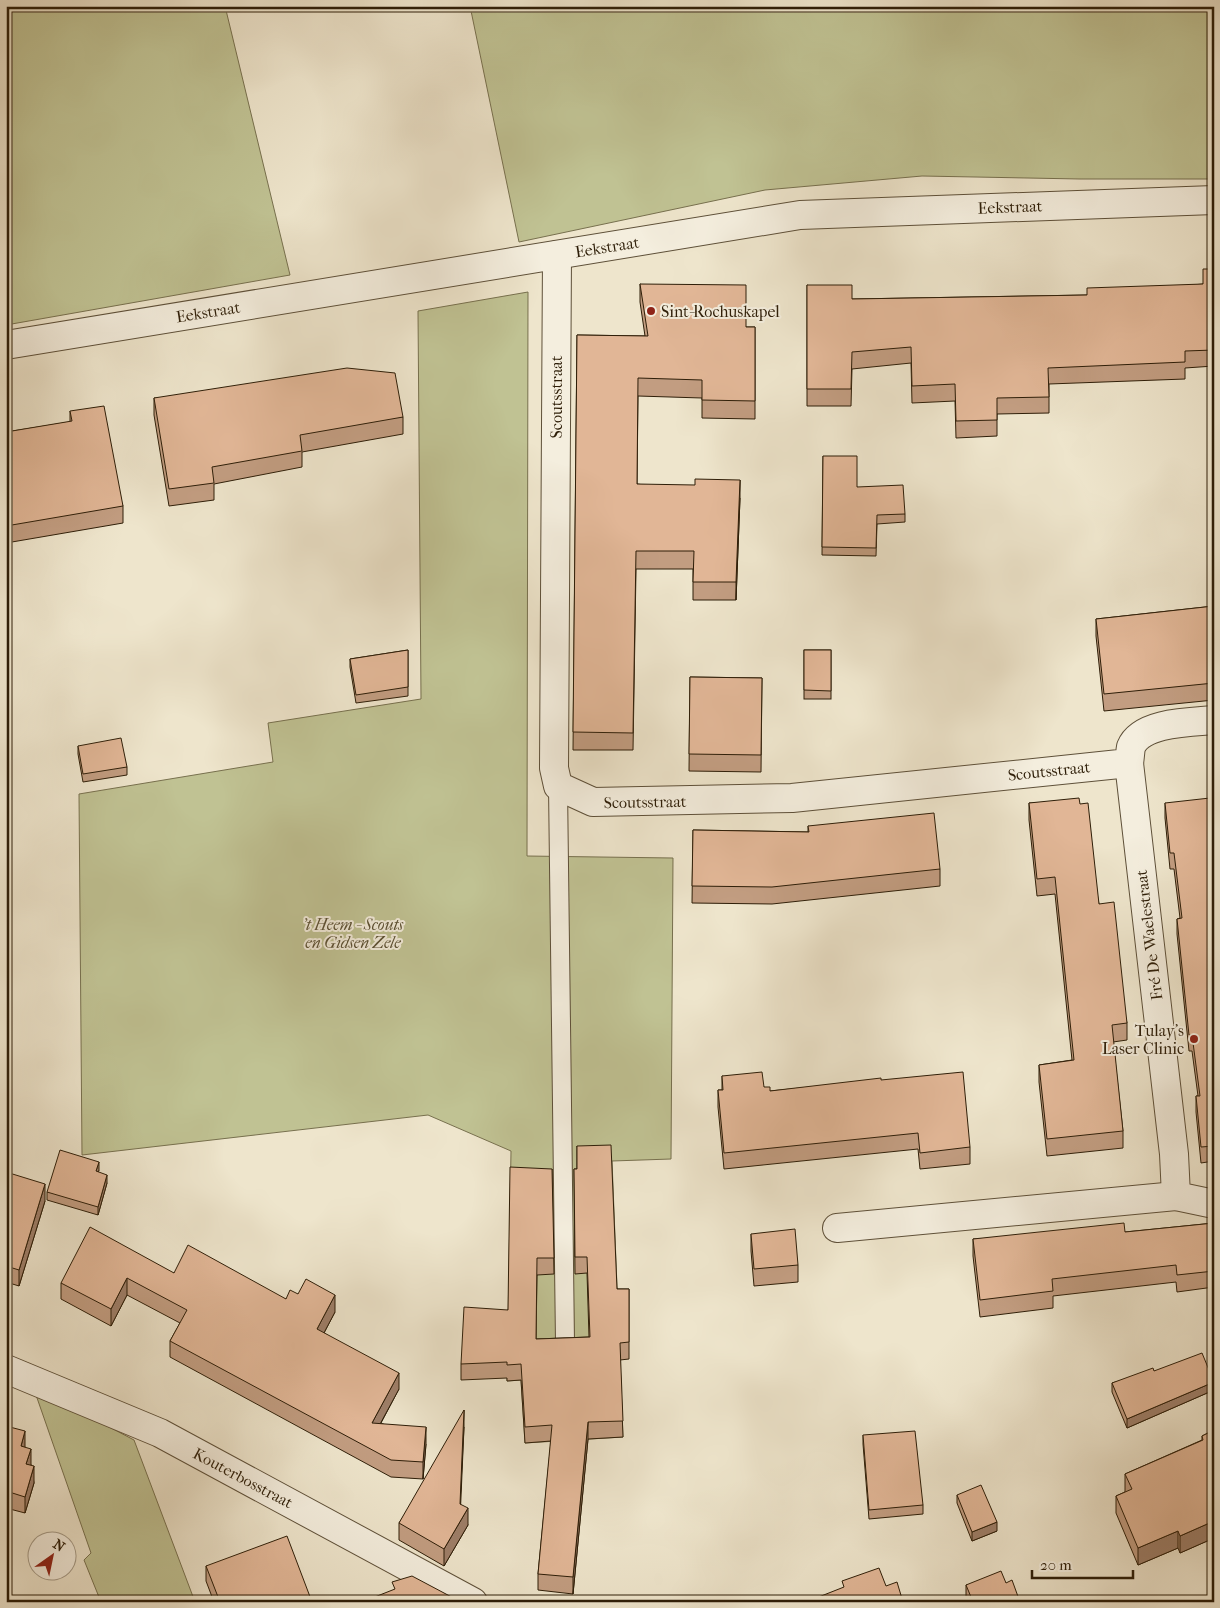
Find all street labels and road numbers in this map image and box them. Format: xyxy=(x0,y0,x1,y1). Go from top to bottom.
street label: Eekstraat xyxy=(977,196,1043,218)
street label: Eekstraat xyxy=(574,233,641,261)
street label: Eekstraat xyxy=(175,298,242,326)
street label: Scoutsstraat xyxy=(547,355,566,438)
street label: Scoutsstraat xyxy=(1007,757,1091,785)
street label: Scoutsstraat xyxy=(603,792,687,812)
street label: Fré De Waelestraat xyxy=(1132,868,1166,1001)
street label: Kouterbosstraat xyxy=(190,1444,296,1512)

